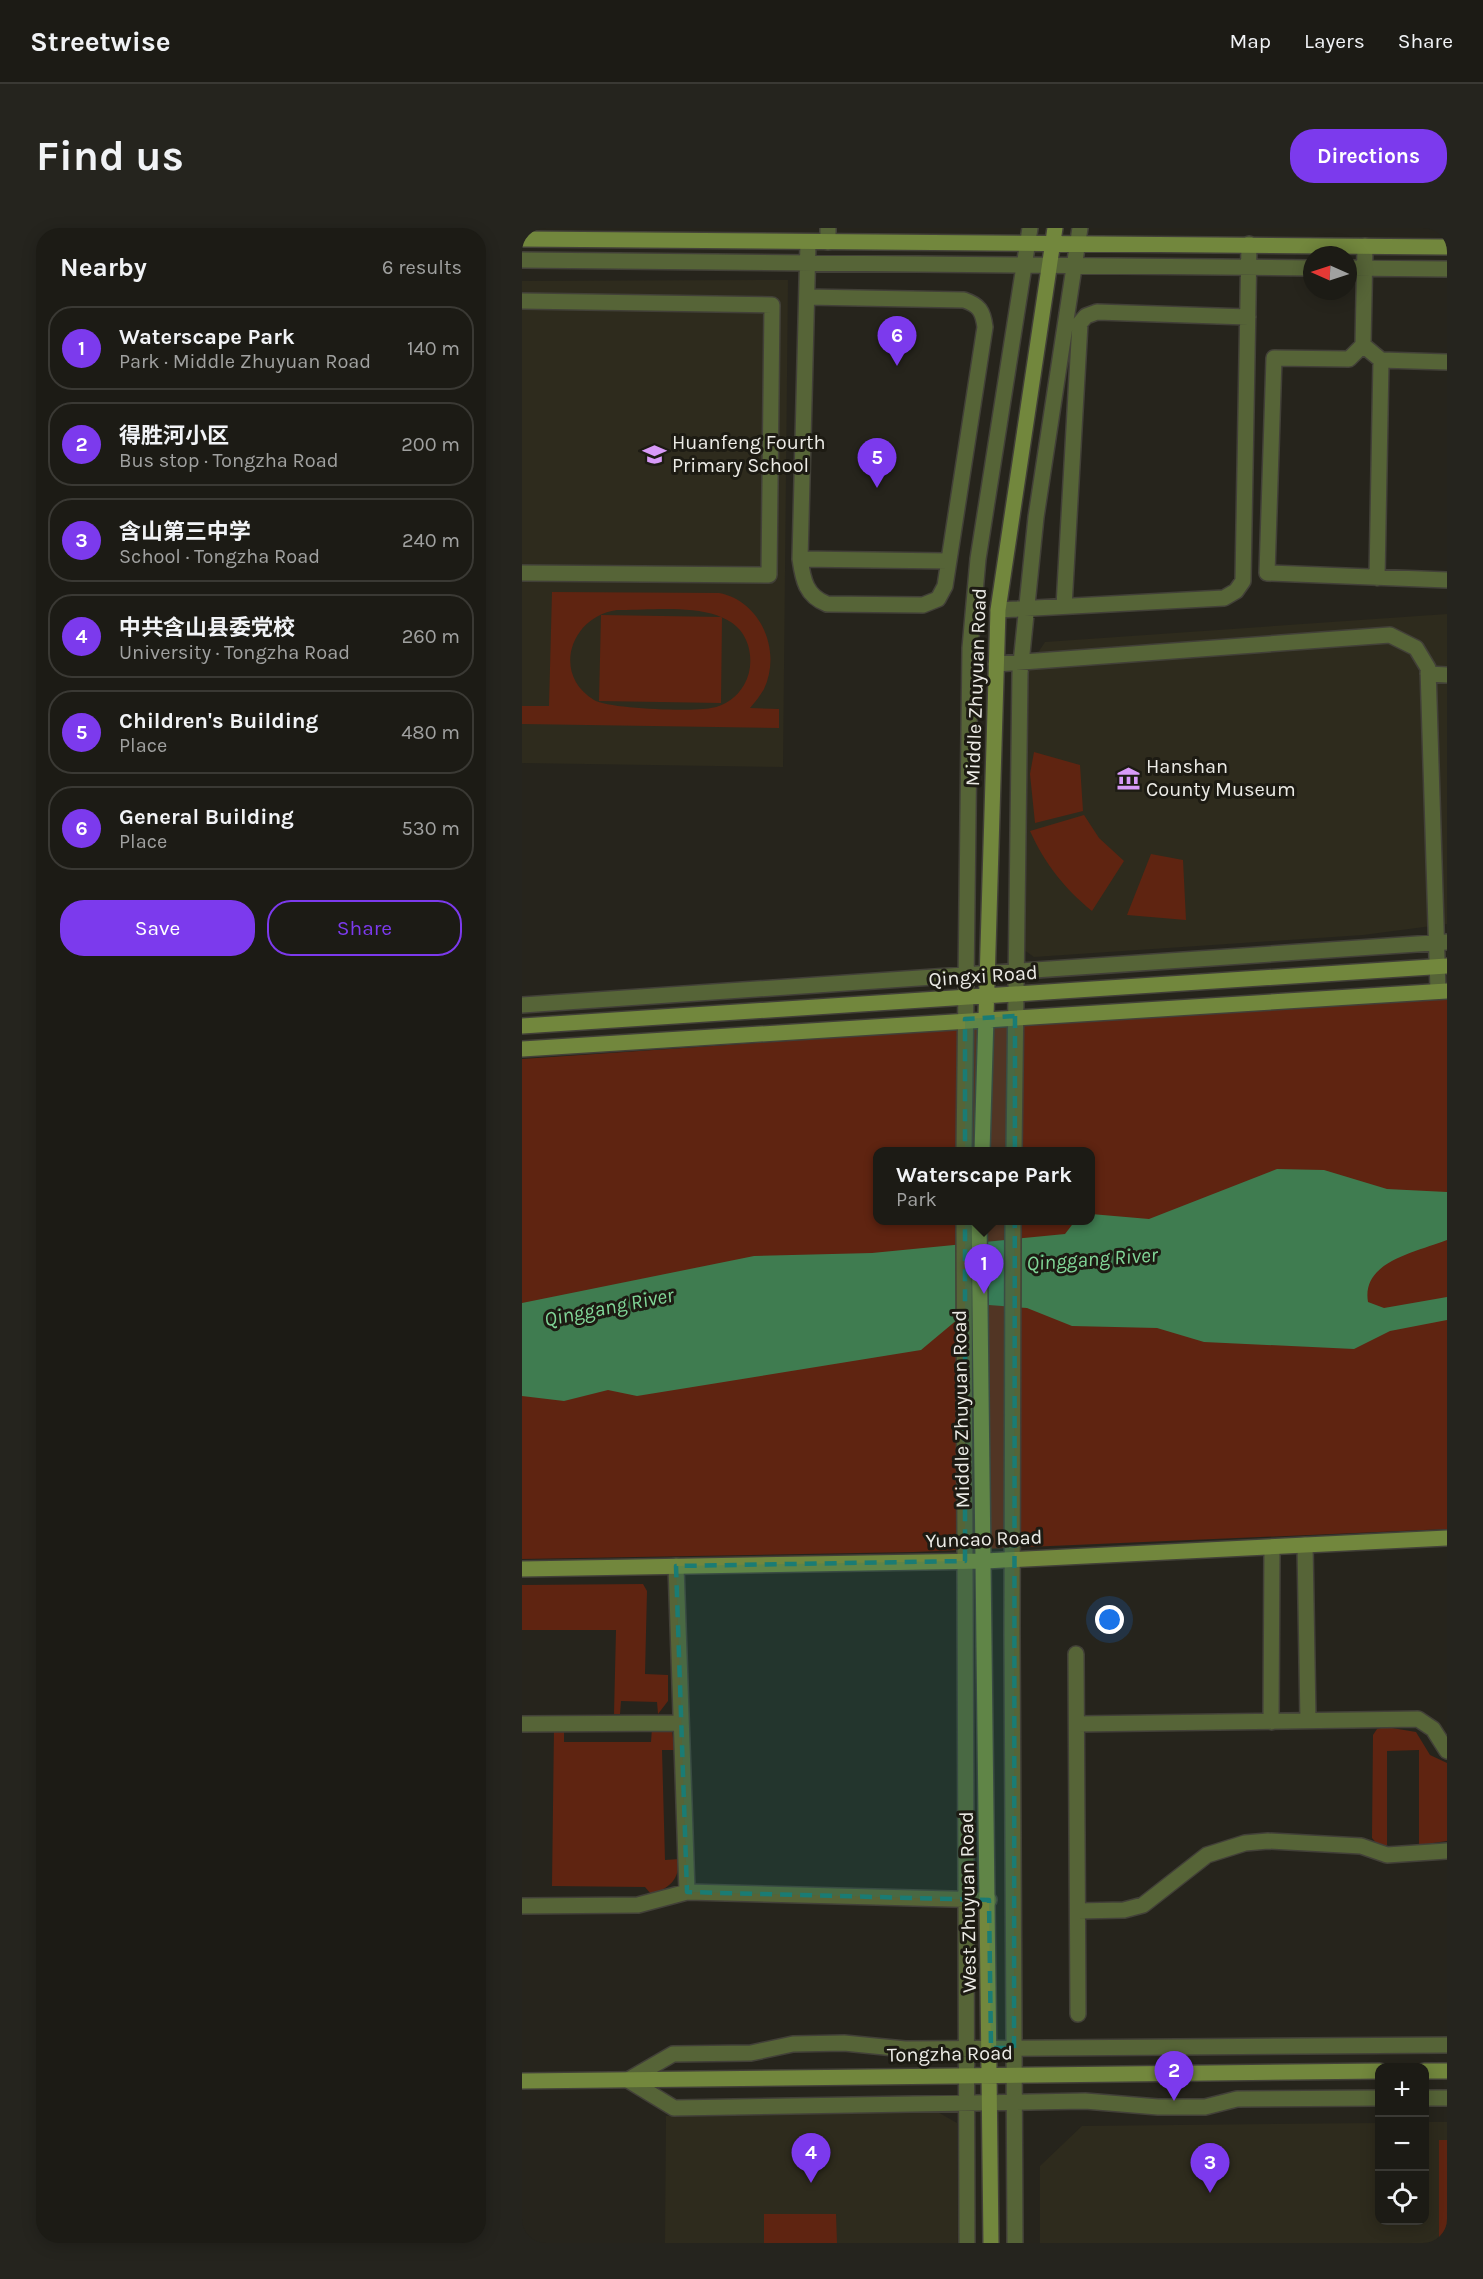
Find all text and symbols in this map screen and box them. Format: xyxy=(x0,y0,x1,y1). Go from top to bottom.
text: Streetwise xyxy=(30,25,171,58)
text: Map xyxy=(1229,29,1271,53)
text: Layers xyxy=(1304,29,1365,53)
text: Share xyxy=(1398,29,1453,53)
button: Directions xyxy=(1290,129,1447,183)
text: Find us xyxy=(36,131,184,181)
north arrow xyxy=(1303,246,1357,300)
text: Nearby xyxy=(60,252,147,283)
text: 6 results xyxy=(382,256,462,279)
pin: 6 xyxy=(878,316,916,366)
text: Waterscape Park xyxy=(119,324,295,350)
text: 1 xyxy=(78,337,85,360)
text: 140 m xyxy=(407,337,460,360)
text: Park · Middle Zhuyuan Road xyxy=(119,350,371,373)
text: 得胜河小区 xyxy=(119,423,229,449)
place label: Huanfeng Fourth Primary School xyxy=(672,431,826,477)
text: 2 xyxy=(75,433,88,456)
text: 200 m xyxy=(401,433,460,456)
pin: 5 xyxy=(858,438,896,488)
school or university icon: Huanfeng Fourth Primary School xyxy=(641,441,667,467)
text: Bus stop · Tongzha Road xyxy=(119,449,339,472)
text: 含山第三中学 xyxy=(119,519,251,545)
text: 3 xyxy=(75,529,88,552)
text: 240 m xyxy=(402,529,460,552)
text: School · Tongzha Road xyxy=(119,545,320,568)
street label: Middle Zhuyuan Road xyxy=(961,587,991,787)
text: 中共含山县委党校 xyxy=(119,615,295,641)
text: 4 xyxy=(76,625,87,648)
text: 260 m xyxy=(402,625,460,648)
text: University · Tongzha Road xyxy=(119,641,350,664)
text: Children's Building xyxy=(119,708,318,734)
text: 5 xyxy=(76,721,87,744)
text: 480 m xyxy=(401,721,460,744)
text: Place xyxy=(119,734,167,757)
place label: Hanshan County Museum xyxy=(1146,755,1296,801)
museum icon: Hanshan County Museum xyxy=(1115,765,1141,791)
text: General Building xyxy=(119,804,294,830)
text: 6 xyxy=(75,817,88,840)
text: 530 m xyxy=(402,817,460,840)
text: Place xyxy=(119,830,167,853)
button: Save xyxy=(60,900,255,956)
button: Share xyxy=(267,900,462,956)
street label: Qingxi Road xyxy=(928,961,1038,991)
popup xyxy=(873,1147,1095,1225)
text: Waterscape Park xyxy=(896,1162,1072,1188)
text: Park xyxy=(896,1188,937,1211)
water label: Qinggang River xyxy=(1026,1242,1159,1276)
pin: 1 xyxy=(964,1244,1004,1294)
water label: Qinggang River xyxy=(542,1283,677,1331)
street label: Middle Zhuyuan Road xyxy=(948,1310,974,1508)
street label: Yuncao Road xyxy=(925,1525,1043,1553)
your location xyxy=(1095,1605,1124,1634)
street label: West Zhuyuan Road xyxy=(955,1811,981,1993)
street label: Tongzha Road xyxy=(887,2041,1013,2067)
pin: 2 xyxy=(1154,2052,1194,2101)
map controls xyxy=(1375,2063,1429,2225)
button: + xyxy=(1375,2063,1429,2117)
button: − xyxy=(1375,2117,1429,2171)
pin: 4 xyxy=(792,2134,830,2183)
pin: 3 xyxy=(1190,2144,1230,2193)
button: locate xyxy=(1375,2171,1429,2225)

